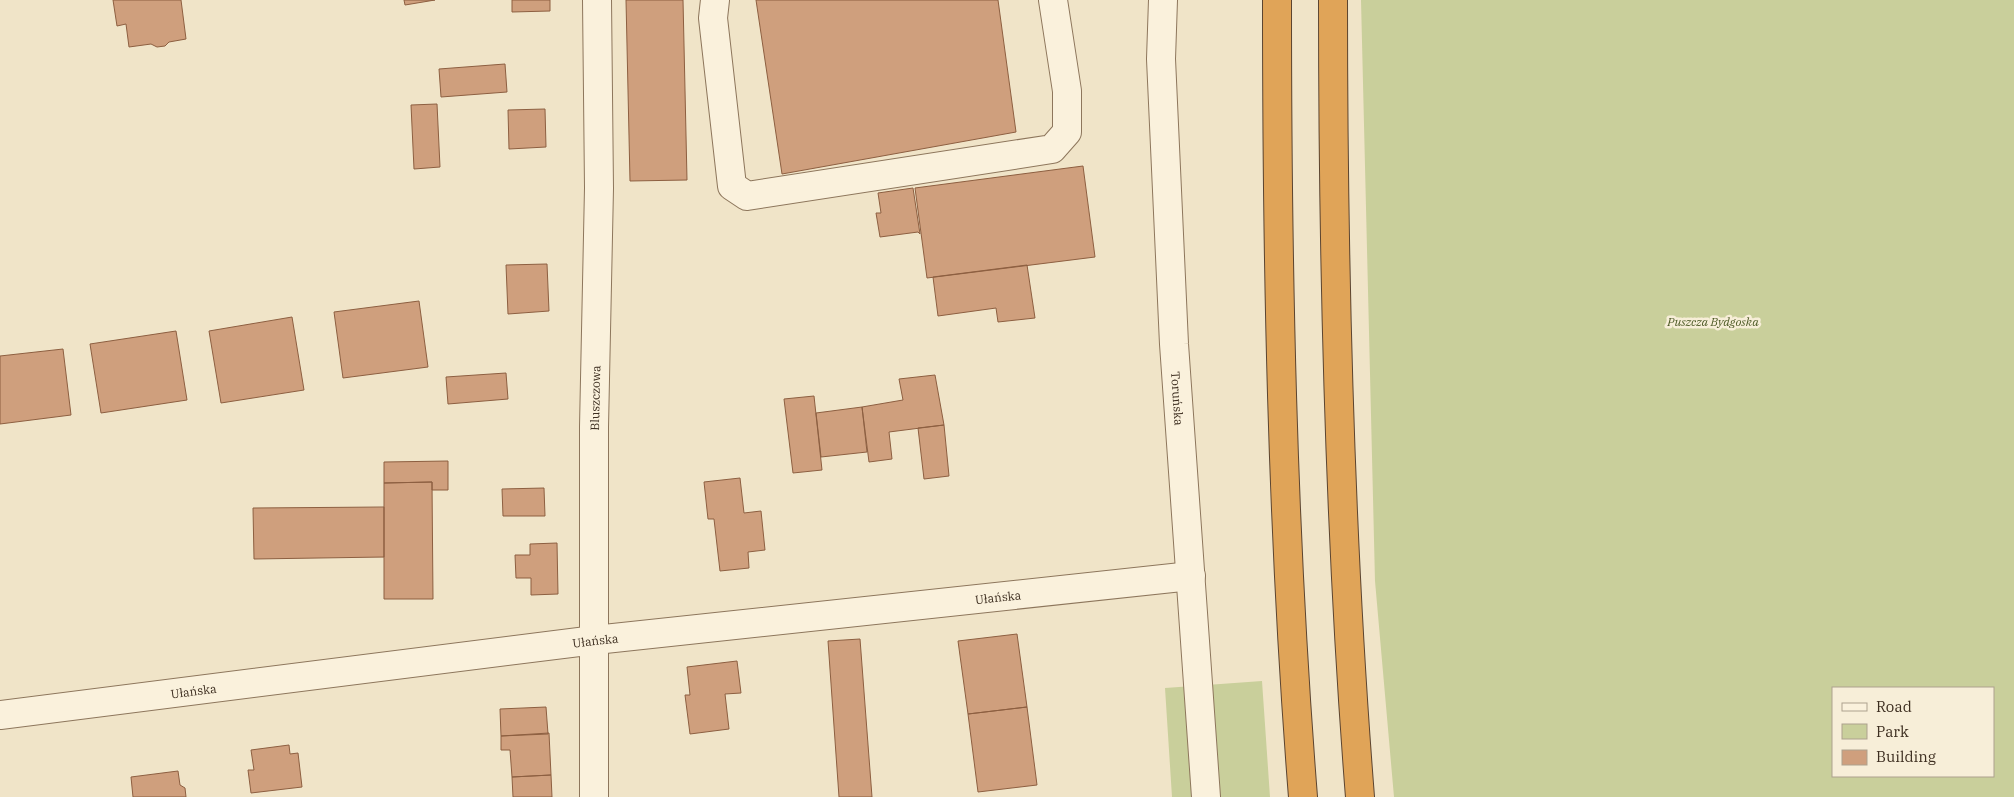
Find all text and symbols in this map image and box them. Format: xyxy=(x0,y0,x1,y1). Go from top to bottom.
park label: Puszcza Bydgoska xyxy=(1666,314,1759,329)
street label: Bluszczowa xyxy=(586,365,603,431)
street label: Toruńska xyxy=(1168,371,1187,427)
street label: Ułańska xyxy=(974,587,1022,607)
street label: Ułańska xyxy=(571,630,619,650)
street label: Ułańska xyxy=(170,680,218,701)
legend xyxy=(1832,687,1994,777)
text: Road xyxy=(1876,697,1912,716)
text: Park xyxy=(1876,722,1909,741)
text: Building xyxy=(1876,747,1936,766)

